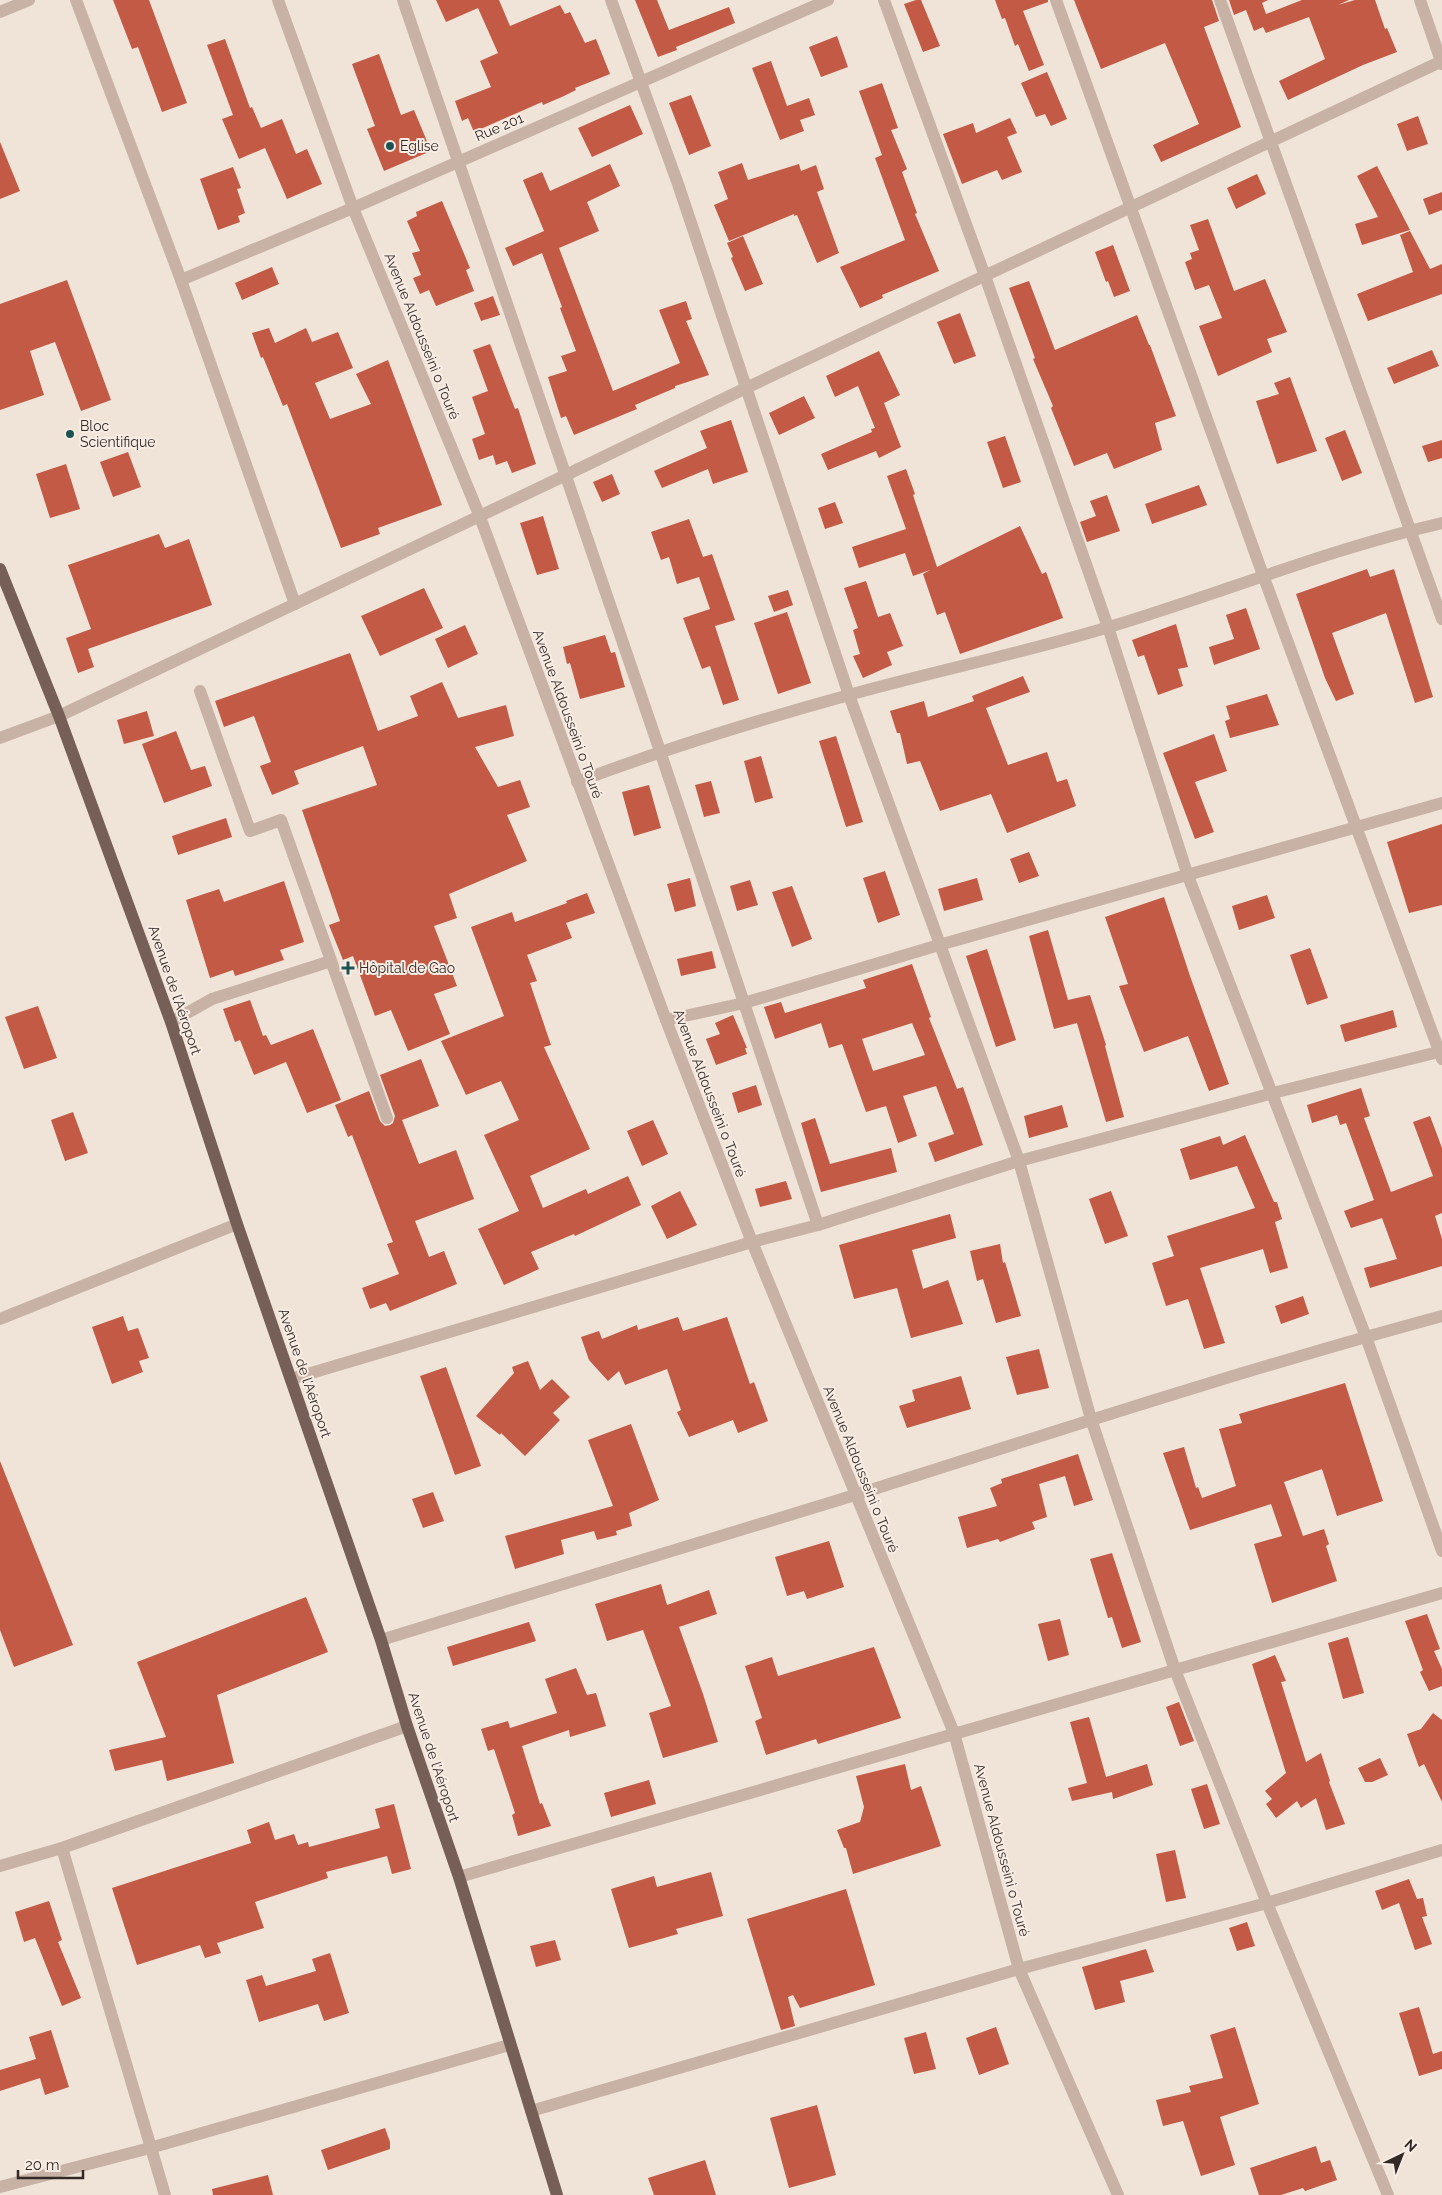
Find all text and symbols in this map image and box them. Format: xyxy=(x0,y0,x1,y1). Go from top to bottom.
street label: Rue 201 xyxy=(472,110,526,144)
place label: Eglise xyxy=(400,138,439,154)
marker: Eglise xyxy=(384,140,396,152)
street label: Avenue Aldousseini o Touré xyxy=(381,250,463,422)
place label: Bloc Scientifique xyxy=(80,418,156,450)
marker: Bloc Scientifique xyxy=(64,428,76,440)
street label: Avenue Aldousseini o Touré xyxy=(530,627,606,801)
street label: Avenue de l'Aéroport xyxy=(145,923,205,1057)
place label: Hôpital de Gao xyxy=(359,960,455,976)
marker: Hôpital de Gao xyxy=(341,961,355,975)
street label: Avenue Aldousseini o Touré xyxy=(671,1007,749,1179)
street label: Avenue de l'Aéroport xyxy=(275,1306,335,1440)
street label: Avenue Aldousseini o Touré xyxy=(820,1383,902,1555)
street label: Avenue de l'Aéroport xyxy=(405,1690,463,1824)
street label: Avenue Aldousseini o Touré xyxy=(971,1762,1033,1938)
north arrow xyxy=(1377,2130,1427,2180)
text: N xyxy=(1402,2136,1420,2155)
scale bar xyxy=(18,2148,82,2180)
text: 20 m xyxy=(25,2156,60,2174)

